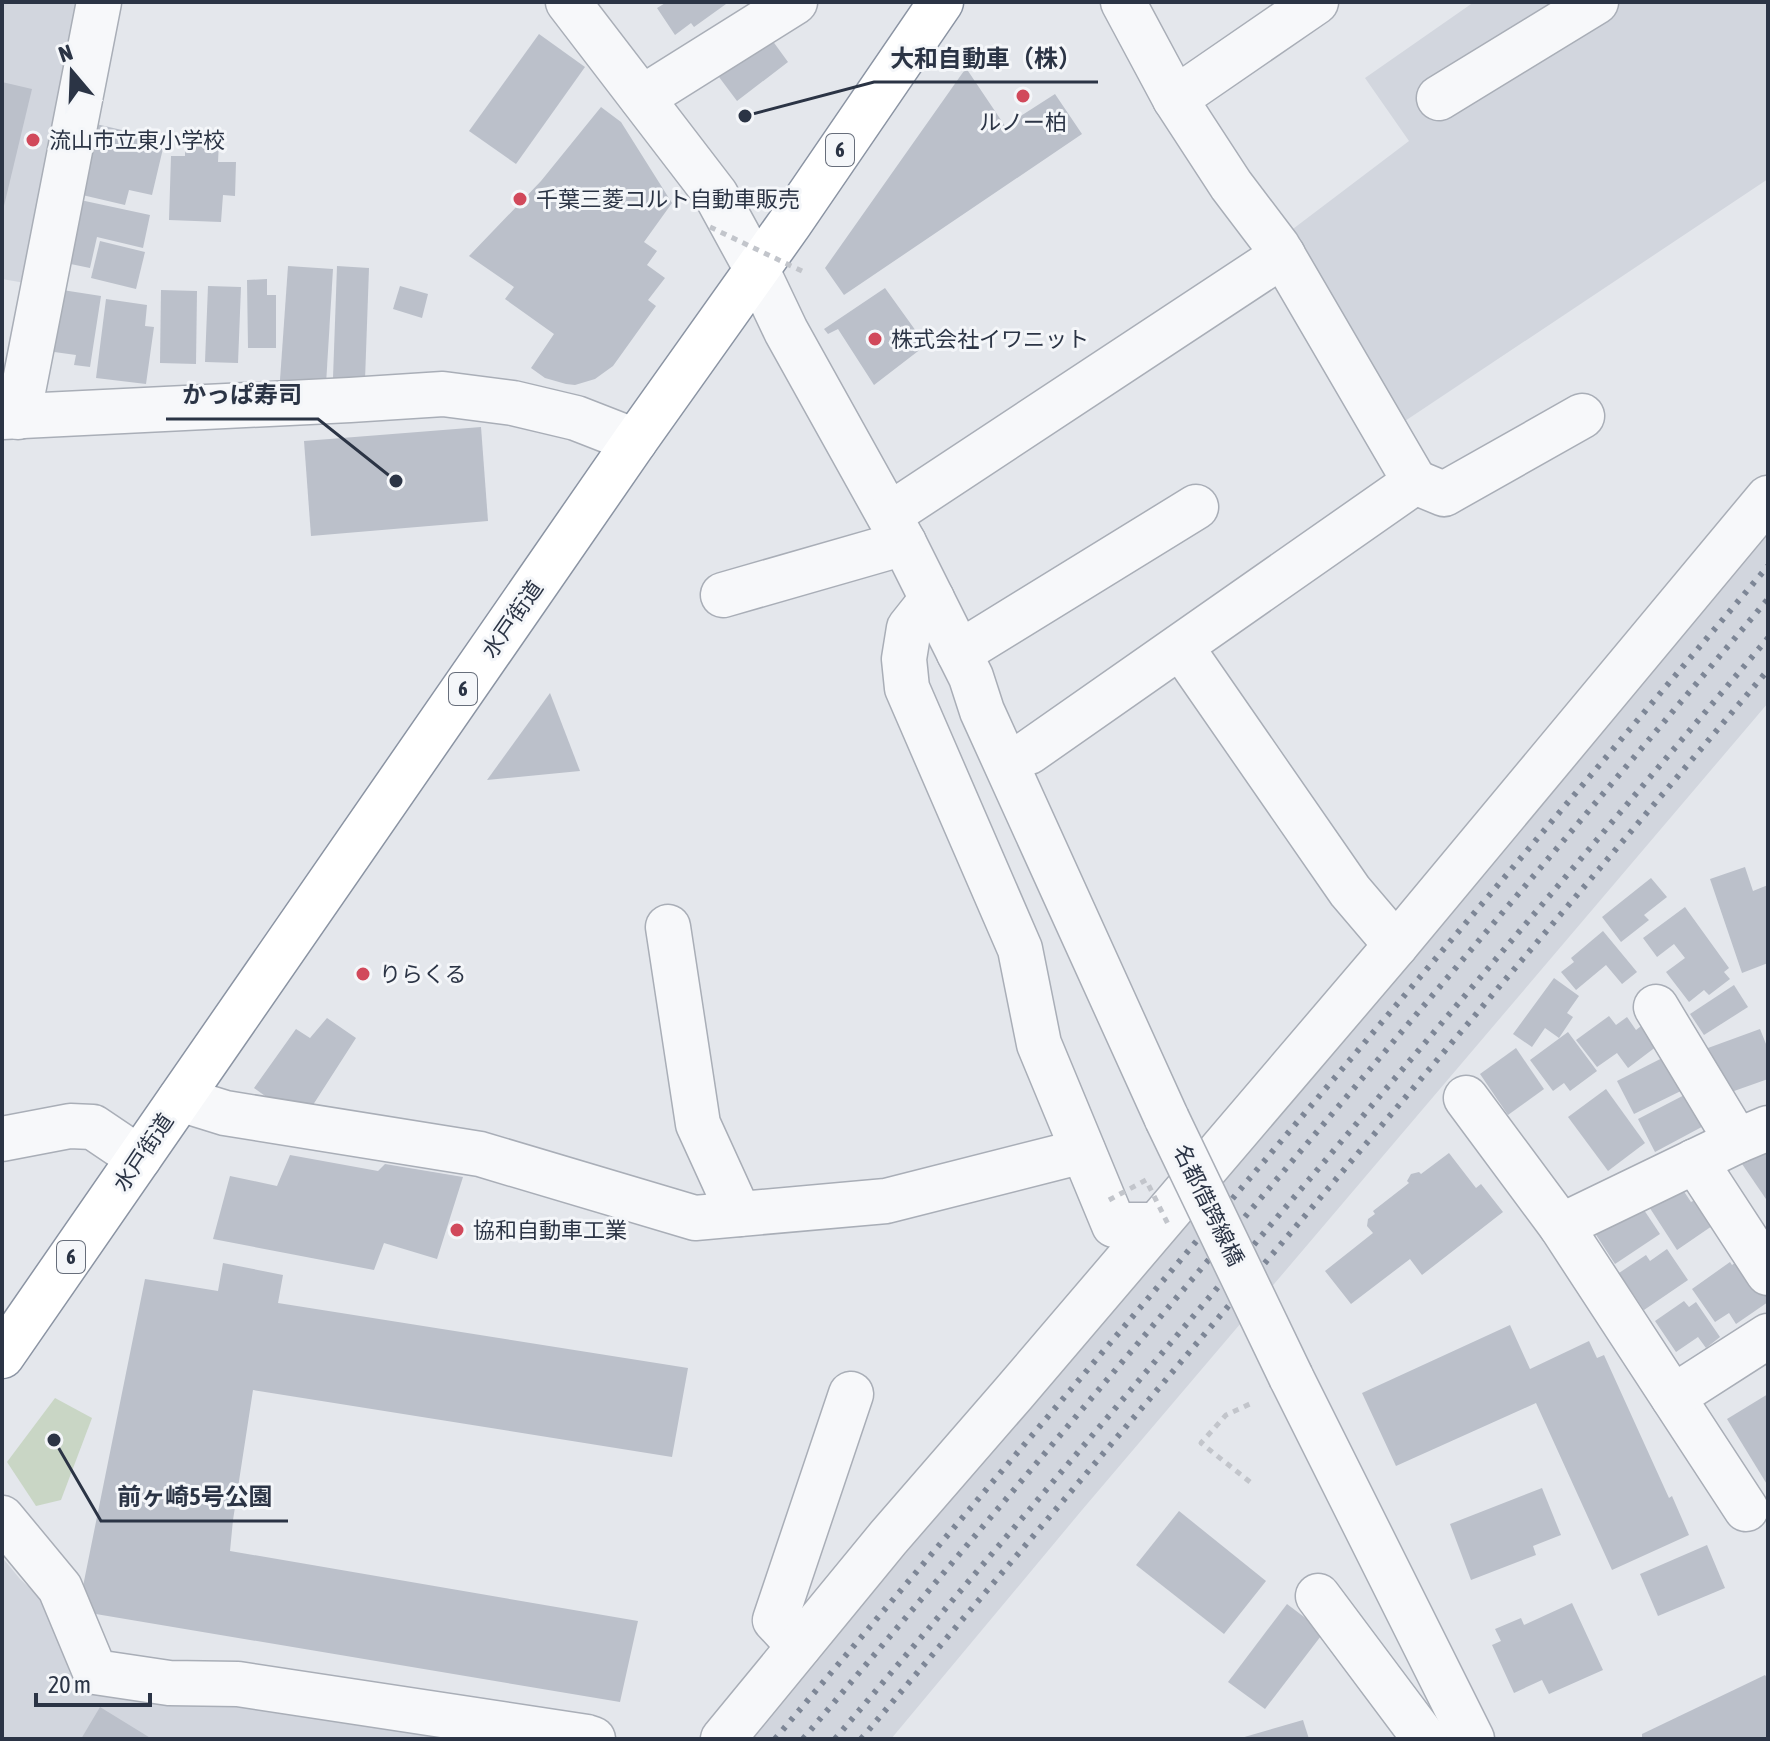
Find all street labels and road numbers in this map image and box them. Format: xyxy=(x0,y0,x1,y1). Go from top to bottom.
road number: 6 xyxy=(826,134,854,166)
street label: 水戸街道 xyxy=(476,575,548,663)
road number: 6 xyxy=(449,673,477,705)
street label: 水戸街道 xyxy=(108,1108,178,1196)
street label: 名都借跨線橋 xyxy=(1168,1140,1250,1270)
road number: 6 xyxy=(57,1241,85,1273)

